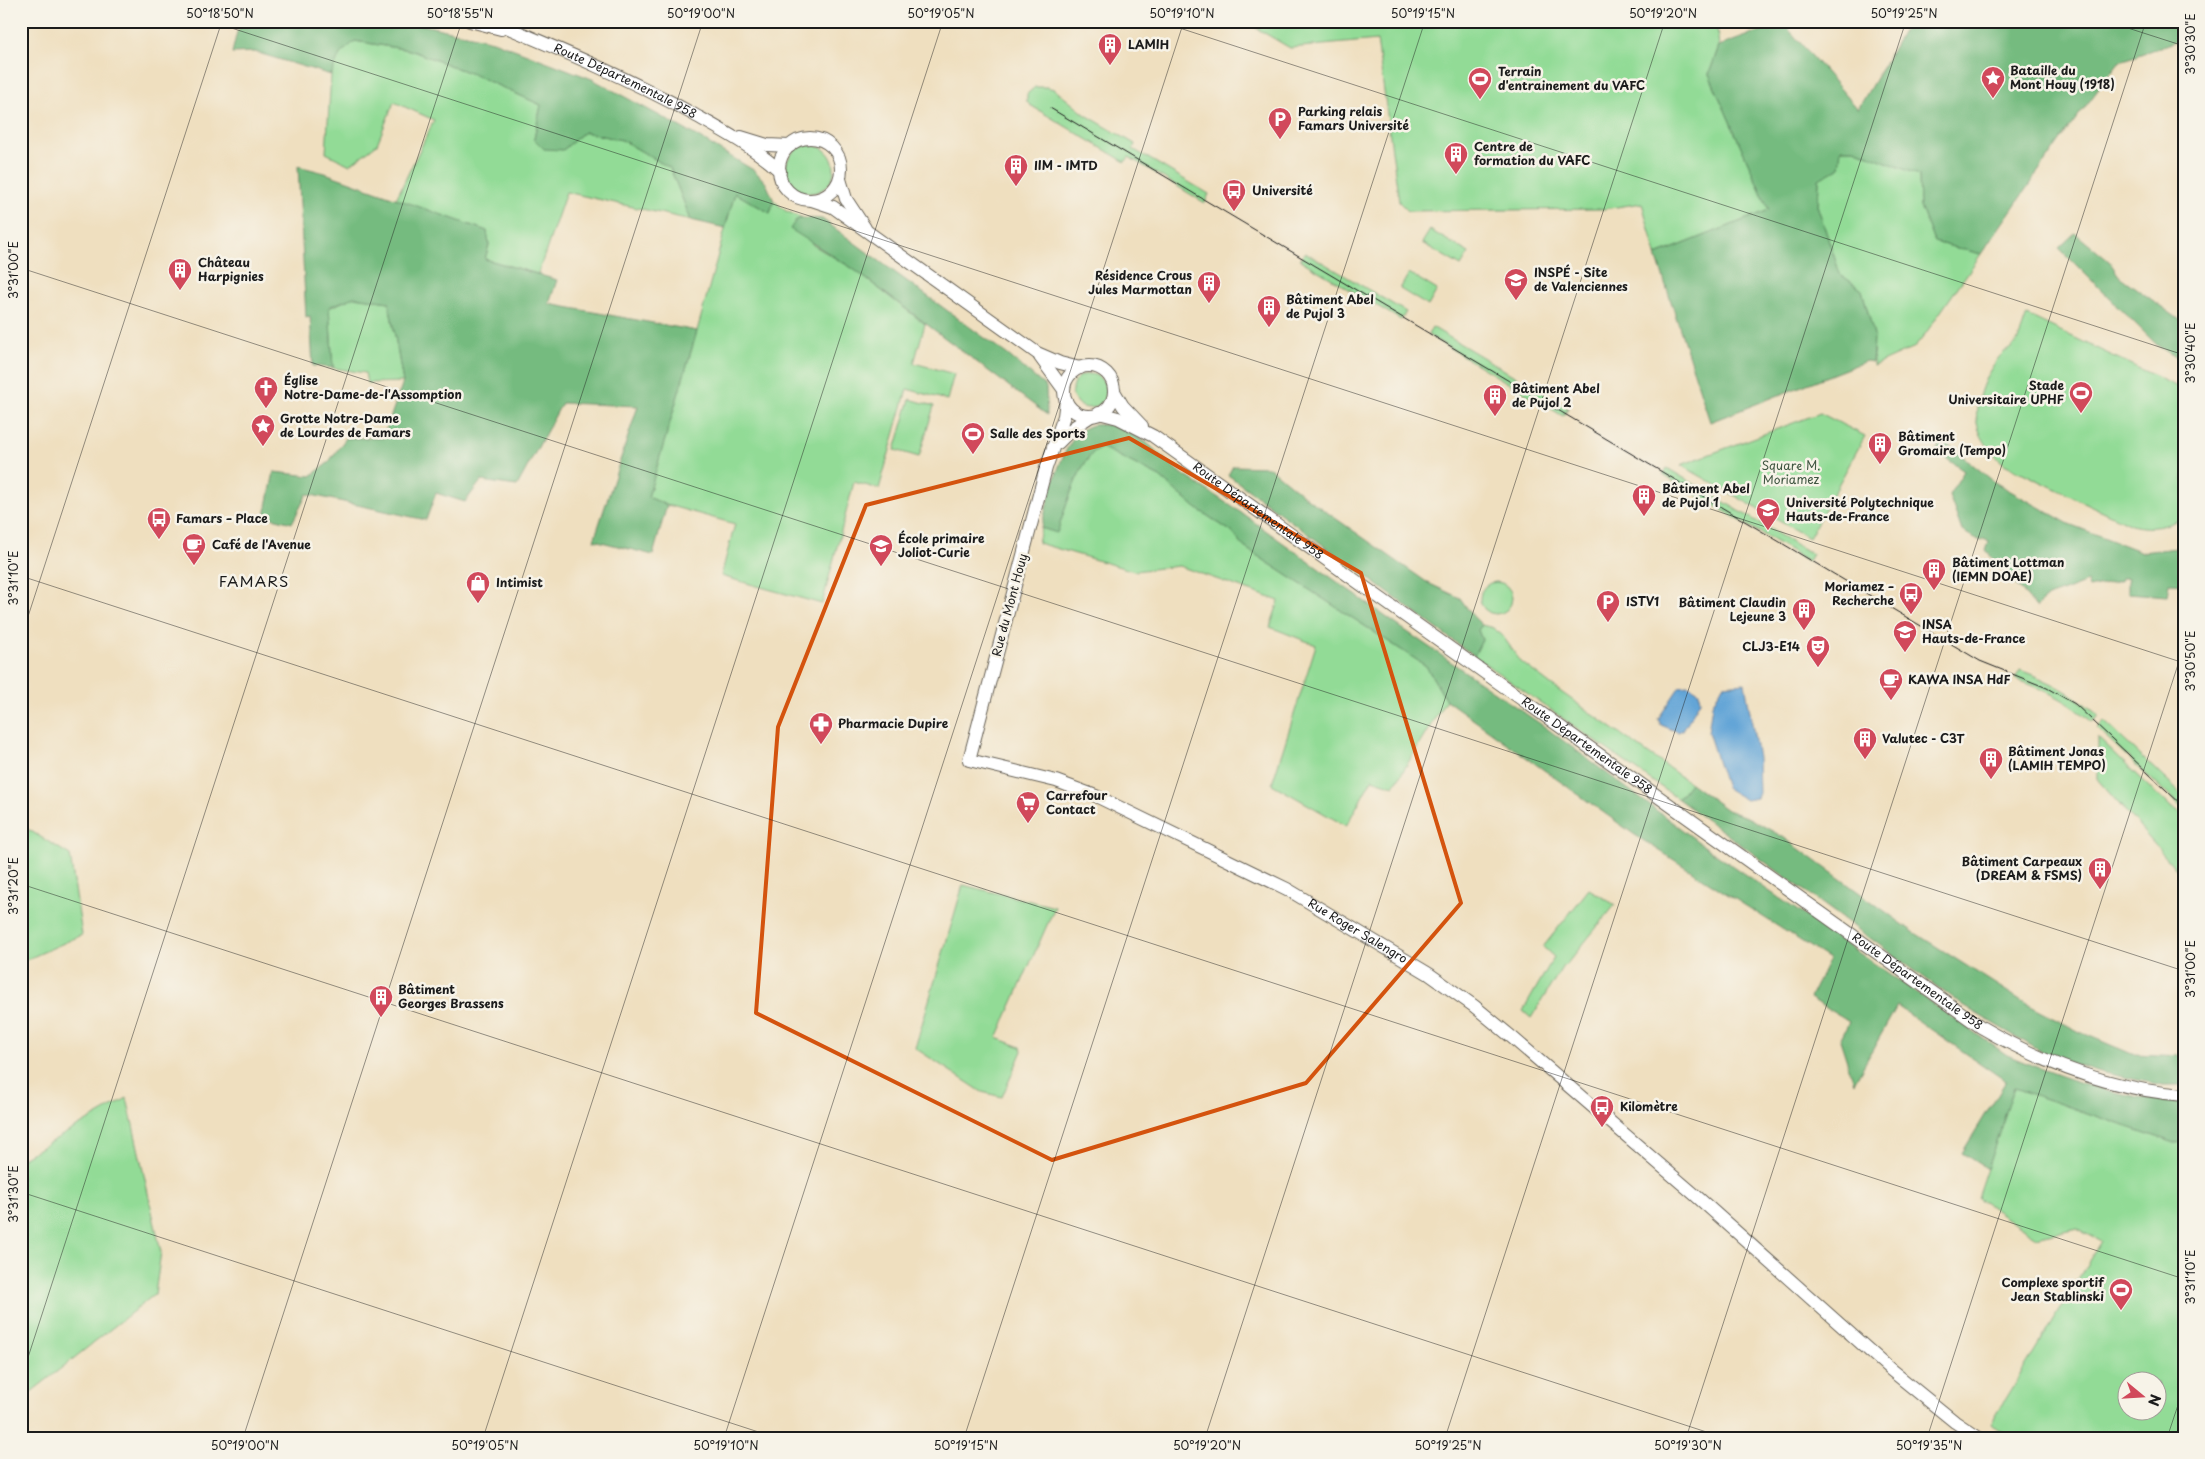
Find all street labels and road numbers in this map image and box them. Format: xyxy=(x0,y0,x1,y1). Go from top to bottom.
street label: Route Départementale 958 xyxy=(551,38,700,122)
street label: Route Départementale 958 xyxy=(1189,457,1328,563)
street label: Rue du Mont Houy xyxy=(987,551,1031,658)
street label: Route Départementale 958 xyxy=(1518,692,1657,798)
street label: Rue Roger Salengro xyxy=(1305,894,1411,967)
street label: Route Départementale 958 xyxy=(1849,928,1987,1034)

